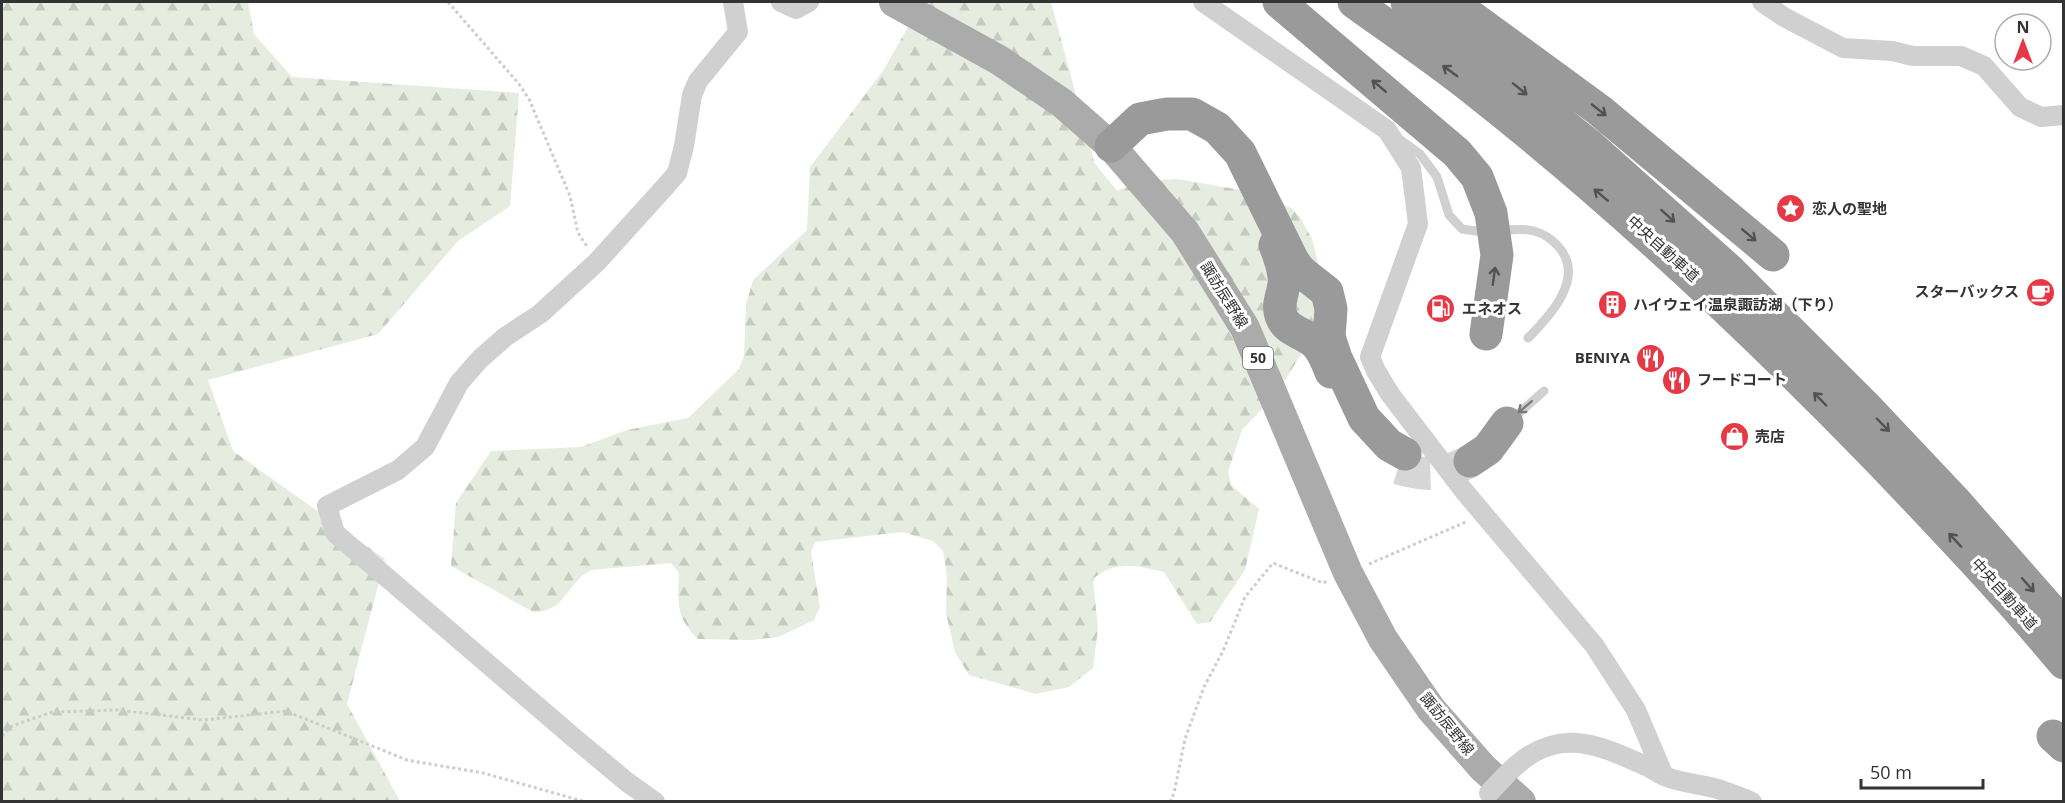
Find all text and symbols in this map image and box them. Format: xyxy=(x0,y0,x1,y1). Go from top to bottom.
north arrow xyxy=(1993,12,2053,72)
text: N xyxy=(2016,16,2030,38)
one-way arrow xyxy=(1443,65,1459,78)
one-way arrow xyxy=(1372,79,1387,93)
one-way arrow xyxy=(1512,83,1528,96)
one-way arrow xyxy=(1591,104,1607,117)
one-way arrow xyxy=(1594,188,1609,202)
place icon: 恋人の聖地 xyxy=(1775,193,1807,225)
place label: 恋人の聖地 xyxy=(1812,198,1887,218)
one-way arrow xyxy=(1660,208,1675,222)
street label: 中央自動車道 xyxy=(1624,211,1704,286)
one-way arrow xyxy=(1741,228,1757,241)
street label: 諏訪辰野線 xyxy=(1196,257,1253,332)
one-way arrow xyxy=(1488,267,1499,287)
cafe icon: スターバックス xyxy=(2024,276,2056,308)
place label: スターバックス xyxy=(1915,281,2019,301)
building icon: ハイウェイ温泉諏訪湖（下り） xyxy=(1596,289,1628,321)
fuel station icon: エネオス xyxy=(1425,293,1457,325)
place label: ハイウェイ温泉諏訪湖（下り） xyxy=(1633,294,1843,314)
place label: エネオス xyxy=(1462,298,1522,318)
restaurant icon: BENIYA xyxy=(1635,342,1667,374)
road number: 50 xyxy=(1243,347,1273,369)
place label: BENIYA xyxy=(1575,347,1631,367)
restaurant icon: フードコート xyxy=(1660,364,1692,396)
place label: フードコート xyxy=(1697,369,1787,389)
one-way arrow xyxy=(1813,392,1828,407)
one-way arrow xyxy=(1518,400,1533,414)
one-way arrow xyxy=(1875,418,1890,433)
shop icon: 売店 xyxy=(1718,421,1750,453)
place label: 売店 xyxy=(1755,426,1785,446)
one-way arrow xyxy=(1948,533,1962,548)
street label: 中央自動車道 xyxy=(1967,553,2042,633)
one-way arrow xyxy=(2021,577,2035,592)
street label: 諏訪辰野線 xyxy=(1416,688,1479,759)
scale bar xyxy=(1861,752,1982,790)
text: 50 m xyxy=(1870,760,1912,784)

